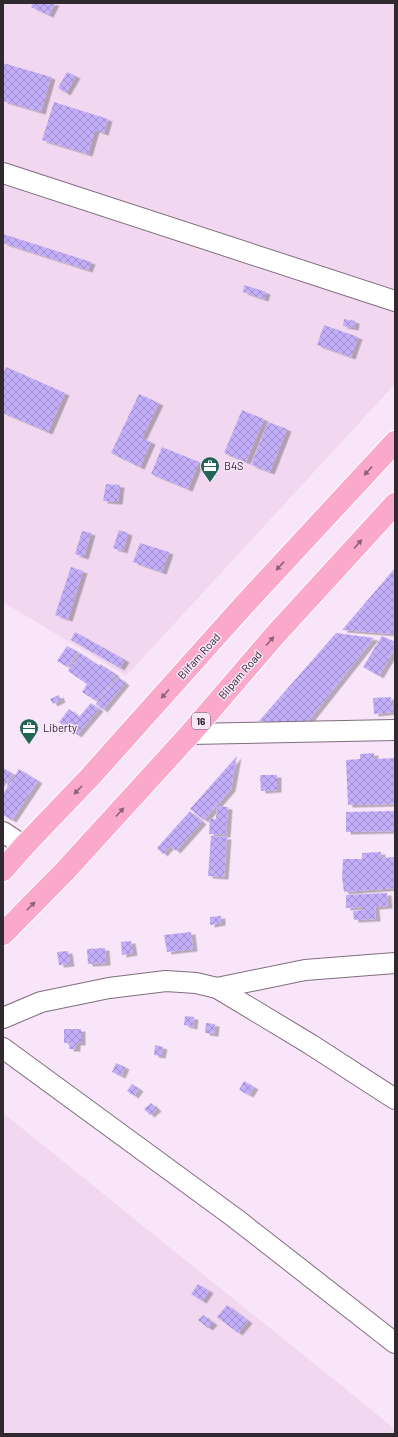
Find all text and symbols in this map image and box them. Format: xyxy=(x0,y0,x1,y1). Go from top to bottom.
office icon: B4S xyxy=(199,455,221,483)
place label: B4S xyxy=(224,459,243,472)
one-way arrow xyxy=(364,465,373,476)
one-way arrow xyxy=(353,540,362,549)
one-way arrow xyxy=(275,561,285,571)
street label: Bilfam Road xyxy=(175,630,223,681)
one-way arrow xyxy=(266,635,275,646)
street label: Bilpam Road xyxy=(215,648,264,701)
one-way arrow xyxy=(160,688,169,699)
road number: 16 xyxy=(192,713,210,729)
office icon: Liberty xyxy=(18,717,40,745)
place label: Liberty xyxy=(43,721,77,734)
one-way arrow xyxy=(73,785,82,795)
one-way arrow xyxy=(115,806,124,817)
one-way arrow xyxy=(26,901,35,911)

